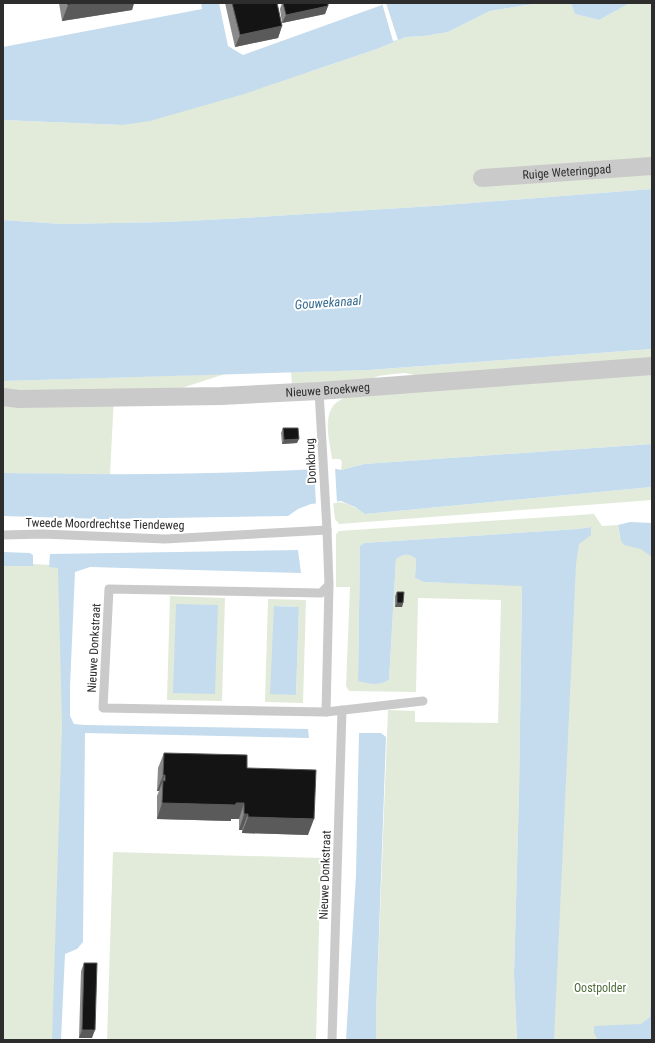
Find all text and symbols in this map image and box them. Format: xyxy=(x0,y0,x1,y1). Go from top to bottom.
street label: Ruige Weteringpad xyxy=(522,162,612,182)
water label: Gouwekanaal xyxy=(294,293,363,312)
street label: Nieuwe Broekweg xyxy=(285,380,370,400)
street label: Donkbrug xyxy=(303,438,319,484)
street label: Tweede Moordrechtse Tiendeweg xyxy=(25,516,185,532)
street label: Nieuwe Donkstraat xyxy=(85,603,103,693)
street label: Nieuwe Donkstraat xyxy=(316,830,334,920)
park label: Oostpolder xyxy=(574,981,626,995)

